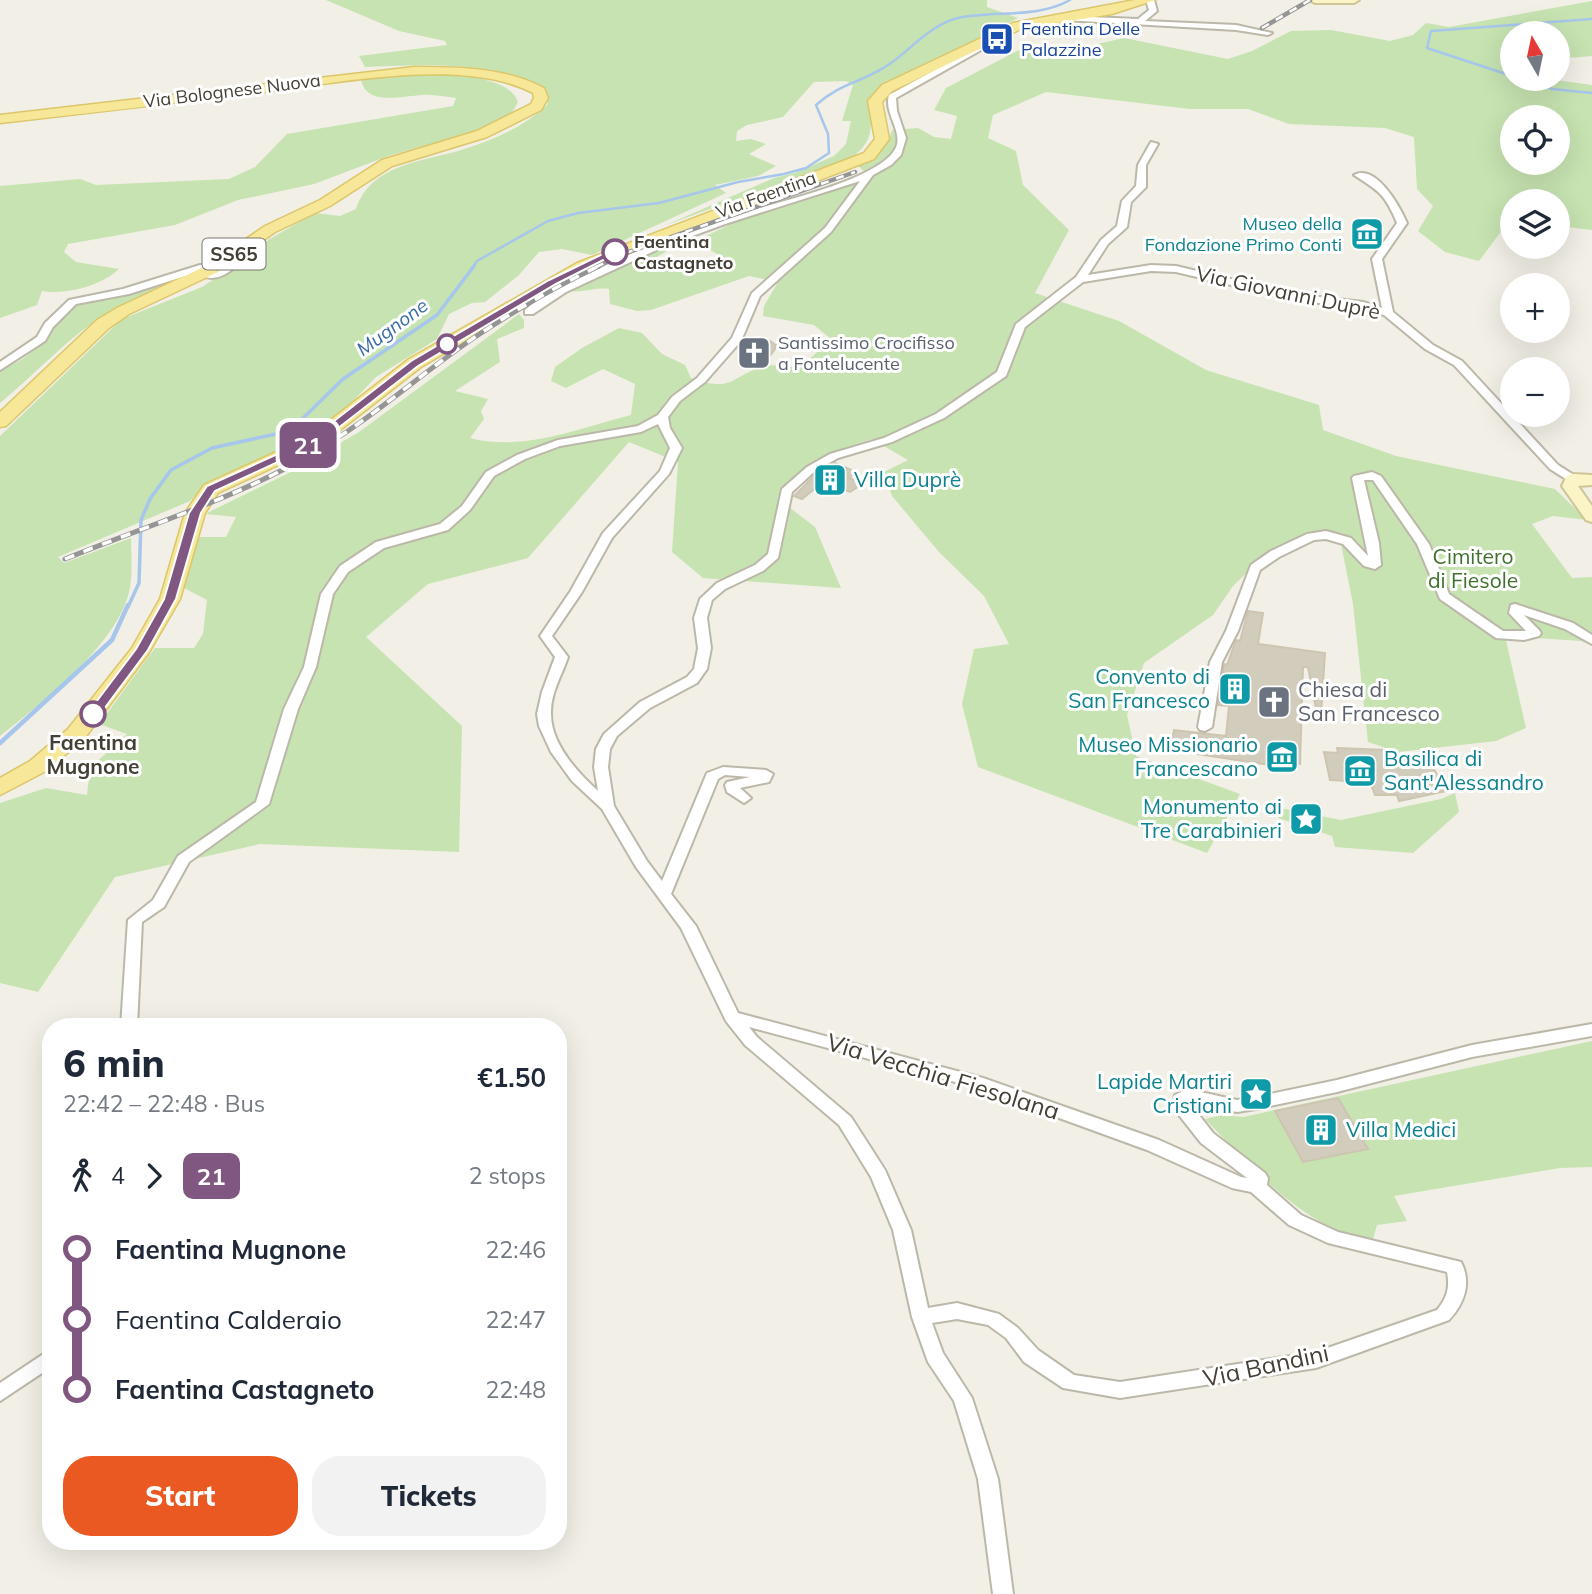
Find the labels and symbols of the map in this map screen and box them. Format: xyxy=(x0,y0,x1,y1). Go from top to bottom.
place label: Faentina Delle Palazzine xyxy=(1021,17,1140,61)
bus stop icon: Faentina Delle Palazzine xyxy=(978,20,1016,58)
north arrow xyxy=(1500,21,1570,91)
street label: Via Bolognese Nuova xyxy=(142,68,322,113)
street label: Via Faentina xyxy=(712,166,819,223)
place label: Museo della Fondazione Primo Conti xyxy=(1145,212,1342,256)
museum icon: Museo della Fondazione Primo Conti xyxy=(1348,215,1386,253)
place label: Faentina Castagneto xyxy=(634,230,733,274)
road number: SS65 xyxy=(202,238,266,270)
marker: Faentina Castagneto xyxy=(602,239,628,265)
street label: Via Giovanni Duprè xyxy=(1194,260,1383,324)
water label: Mugnone xyxy=(352,293,432,361)
place label: Santissimo Crocifisso a Fontelucente xyxy=(778,331,955,375)
unlabelled marker xyxy=(437,334,457,354)
church icon: Santissimo Crocifisso a Fontelucente xyxy=(735,334,773,372)
line badge: 21 xyxy=(276,422,340,468)
building icon: Villa Duprè xyxy=(811,461,849,499)
place label: Villa Duprè xyxy=(854,466,961,492)
park label: Cimitero di Fiesole xyxy=(1428,543,1518,593)
place label: Convento di San Francesco xyxy=(1068,663,1210,713)
building icon: Convento di San Francesco xyxy=(1216,670,1254,708)
place label: Chiesa di San Francesco xyxy=(1298,676,1440,726)
church icon: Chiesa di San Francesco xyxy=(1255,683,1293,721)
marker: Faentina Mugnone xyxy=(80,701,106,727)
place label: Faentina Mugnone xyxy=(46,729,140,779)
place label: Museo Missionario Francescano xyxy=(1078,731,1258,781)
museum icon: Museo Missionario Francescano xyxy=(1263,738,1301,776)
place label: Basilica di Sant'Alessandro xyxy=(1384,745,1544,795)
museum icon: Basilica di Sant'Alessandro xyxy=(1341,752,1379,790)
place label: Monumento ai Tre Carabinieri xyxy=(1141,793,1282,843)
place icon: Monumento ai Tre Carabinieri xyxy=(1287,800,1325,838)
street label: Via Vecchia Fiesolana xyxy=(823,1026,1063,1126)
place label: Lapide Martiri Cristiani xyxy=(1097,1068,1232,1118)
place icon: Lapide Martiri Cristiani xyxy=(1237,1075,1275,1113)
building icon: Villa Medici xyxy=(1302,1111,1340,1149)
place label: Villa Medici xyxy=(1346,1116,1456,1142)
street label: Via Bandini xyxy=(1200,1337,1331,1393)

